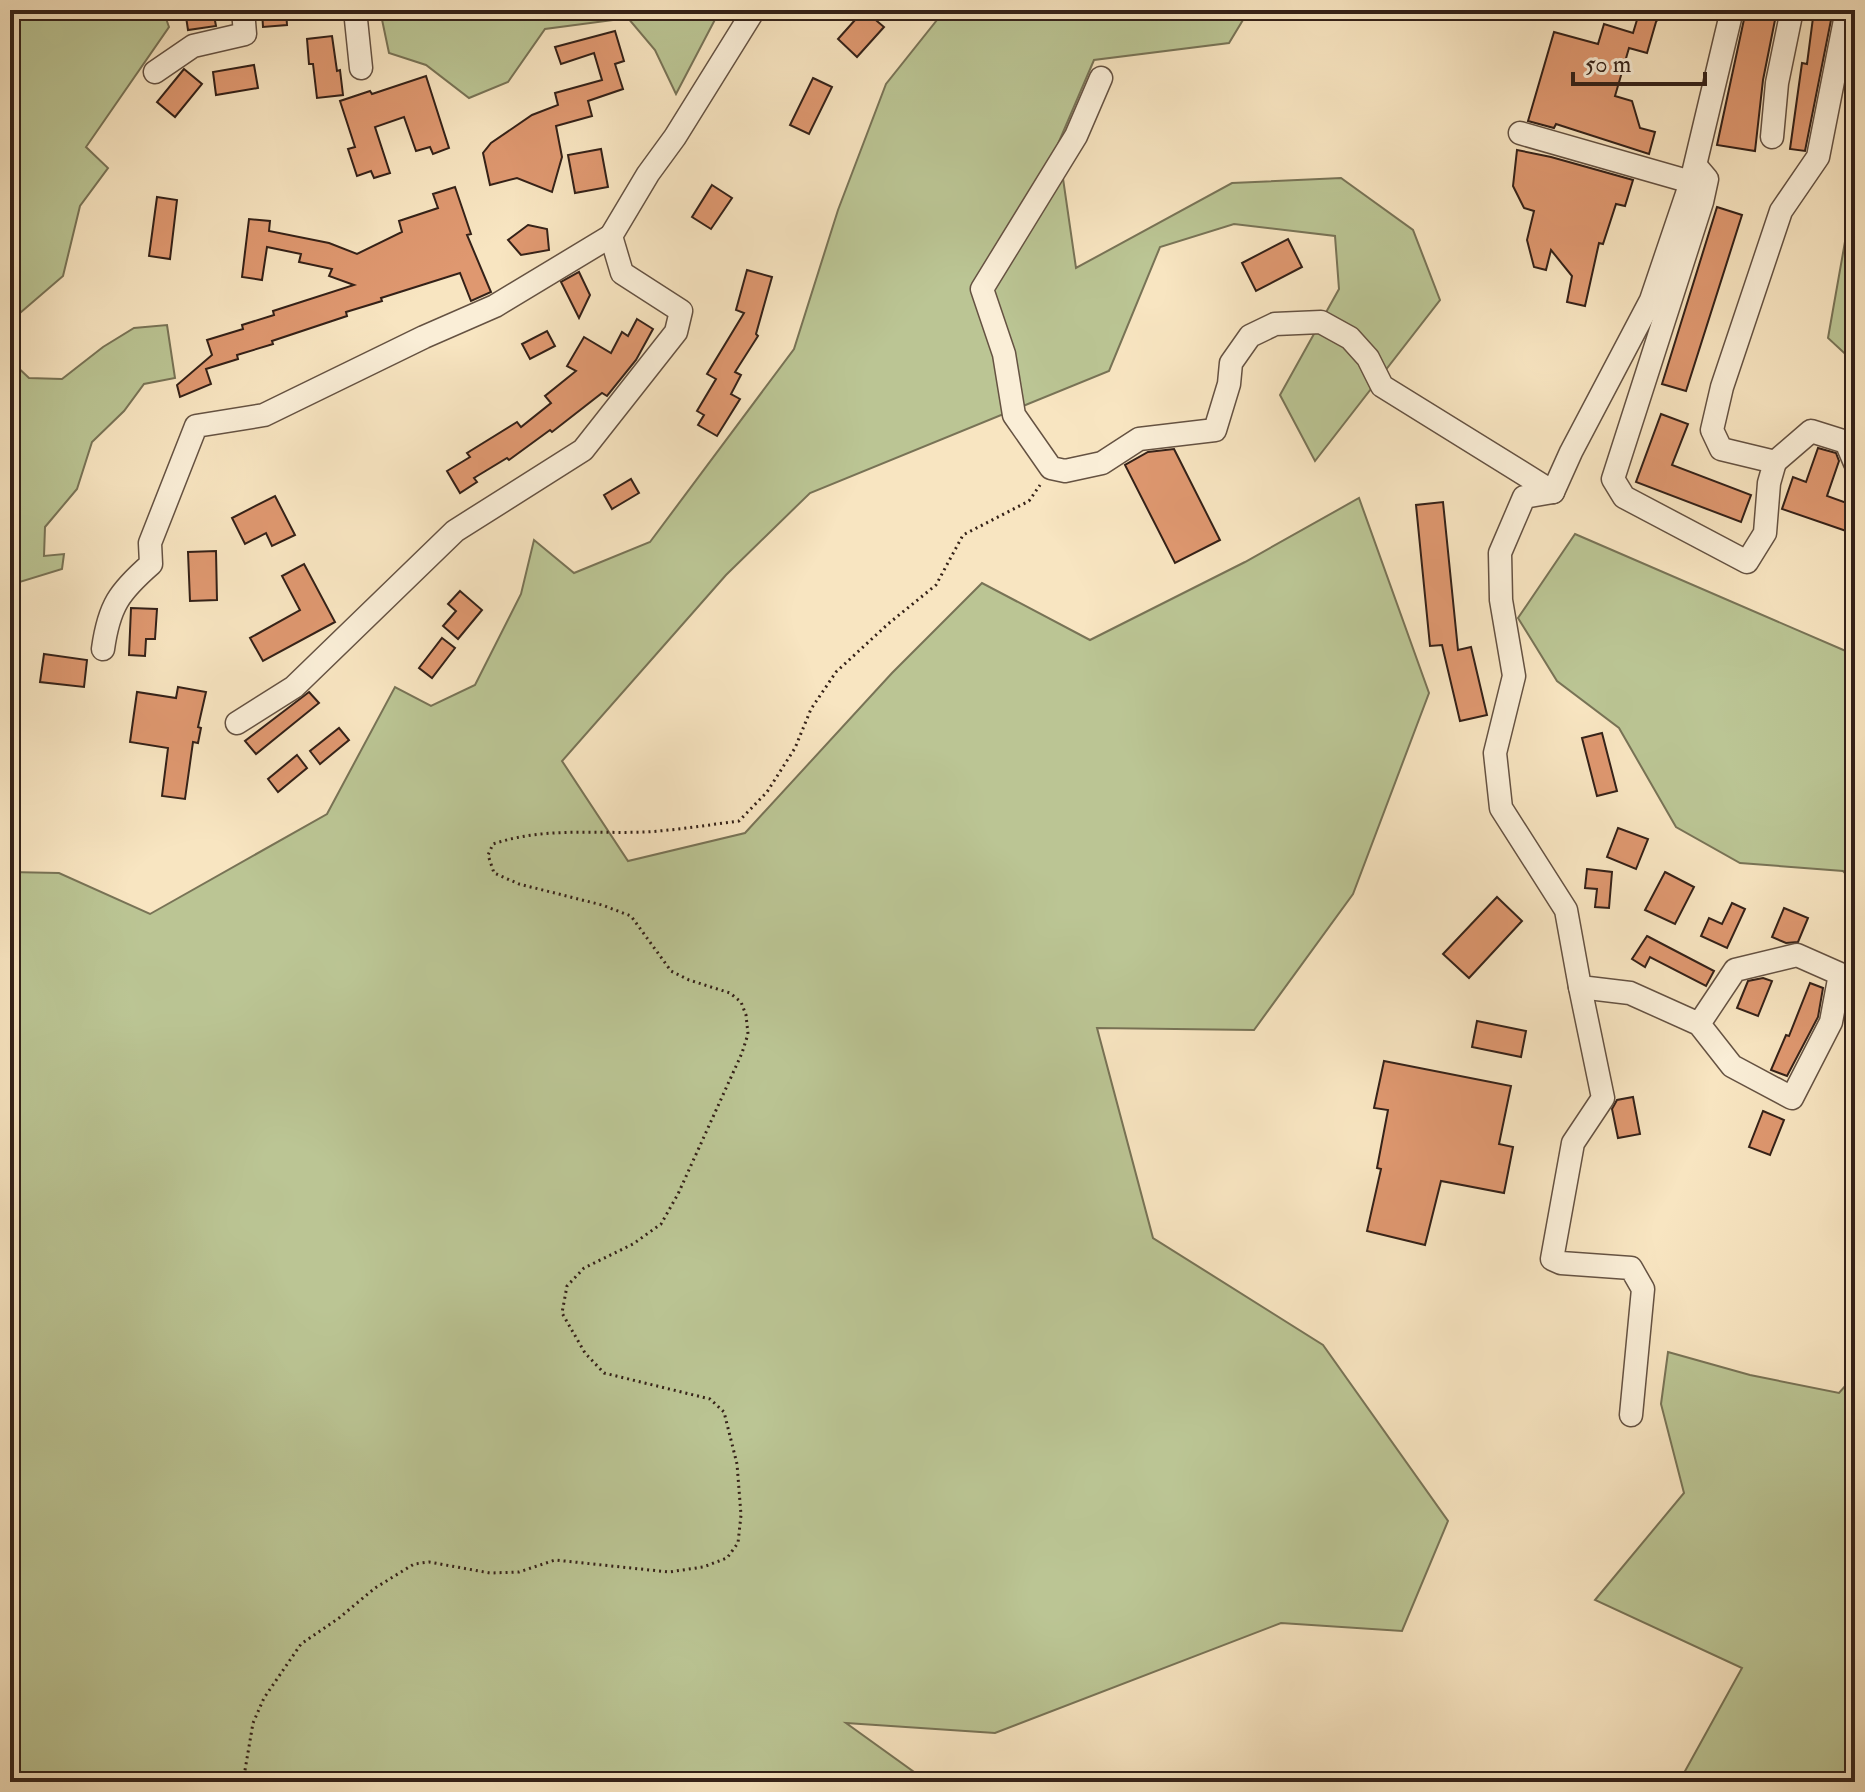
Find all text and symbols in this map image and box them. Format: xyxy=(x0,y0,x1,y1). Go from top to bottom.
scale bar xyxy=(1573,36,1705,86)
text: 50 m xyxy=(1585,49,1632,80)

